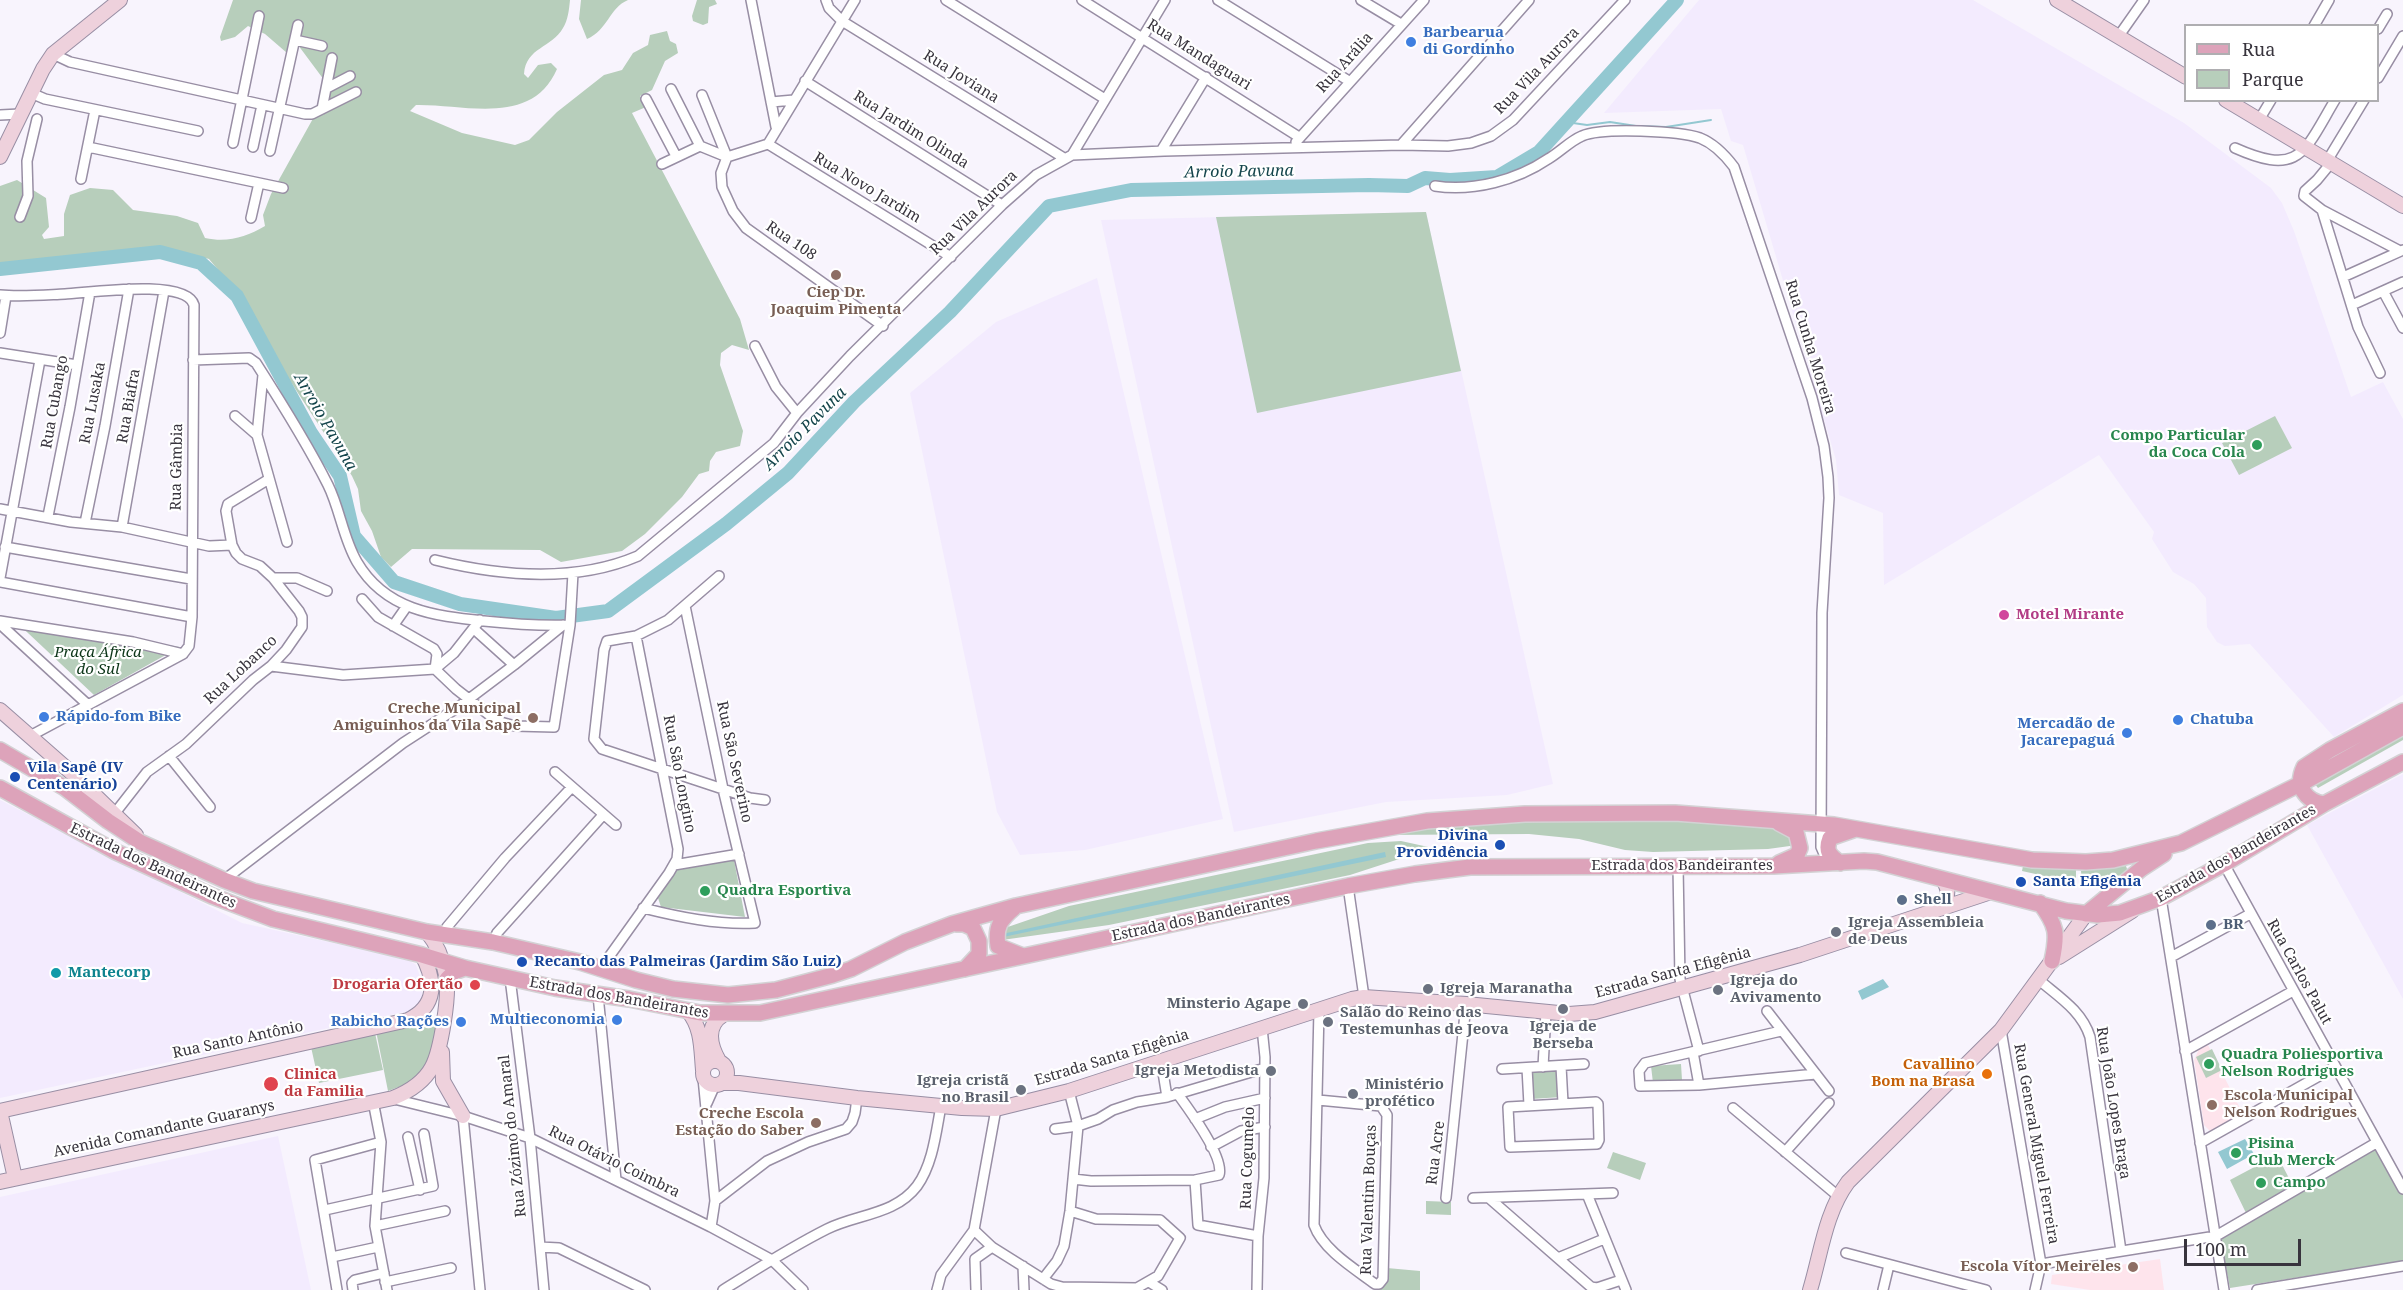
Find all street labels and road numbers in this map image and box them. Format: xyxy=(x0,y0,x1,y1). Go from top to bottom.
street label: Rua Mandaguari xyxy=(1144,16,1254,94)
street label: Rua Vila Aurora xyxy=(1491,24,1583,118)
street label: Rua Arália xyxy=(1313,29,1377,97)
street label: Rua Joviana xyxy=(920,47,1002,107)
street label: Rua Jardim Olinda xyxy=(850,87,972,173)
street label: Rua Novo Jardim xyxy=(810,149,924,227)
street label: Rua Vila Aurora xyxy=(927,167,1021,259)
street label: Rua 108 xyxy=(762,218,820,264)
street label: Rua Cunha Moreira xyxy=(1781,278,1839,416)
street label: Rua Cubango xyxy=(38,354,72,450)
street label: Rua Lusaka xyxy=(76,361,110,445)
street label: Rua Biafra xyxy=(114,367,144,445)
street label: Rua Gâmbia xyxy=(167,423,187,511)
street label: Rua Lobanco xyxy=(201,632,281,708)
street label: Rua São Severino xyxy=(712,700,756,824)
street label: Rua São Longino xyxy=(659,714,699,834)
street label: Estrada dos Bandeirantes xyxy=(2153,801,2319,907)
street label: Estrada dos Bandeirantes xyxy=(67,819,239,913)
street label: Estrada dos Bandeirantes xyxy=(1591,857,1773,875)
street label: Estrada dos Bandeirantes xyxy=(1110,890,1292,946)
street label: Rua Carlos Palut xyxy=(2263,916,2335,1028)
street label: Estrada Santa Efigênia xyxy=(1593,944,1753,1002)
street label: Estrada dos Bandeirantes xyxy=(528,973,710,1023)
street label: Rua Santo Antônio xyxy=(171,1017,305,1063)
street label: Rua João Lopes Braga xyxy=(2092,1025,2134,1181)
street label: Estrada Santa Efigênia xyxy=(1033,1026,1191,1090)
street label: Rua General Miguel Ferreira xyxy=(2009,1042,2063,1246)
street label: Rua Zózimo do Amaral xyxy=(496,1054,530,1218)
street label: Avenida Comandante Guaranys xyxy=(52,1097,276,1161)
street label: Rua Cogumelo xyxy=(1237,1106,1259,1210)
street label: Rua Acre xyxy=(1423,1120,1449,1186)
street label: Rua Otávio Coimbra xyxy=(545,1122,683,1202)
street label: Rua Valentim Bouças xyxy=(1357,1124,1381,1276)

